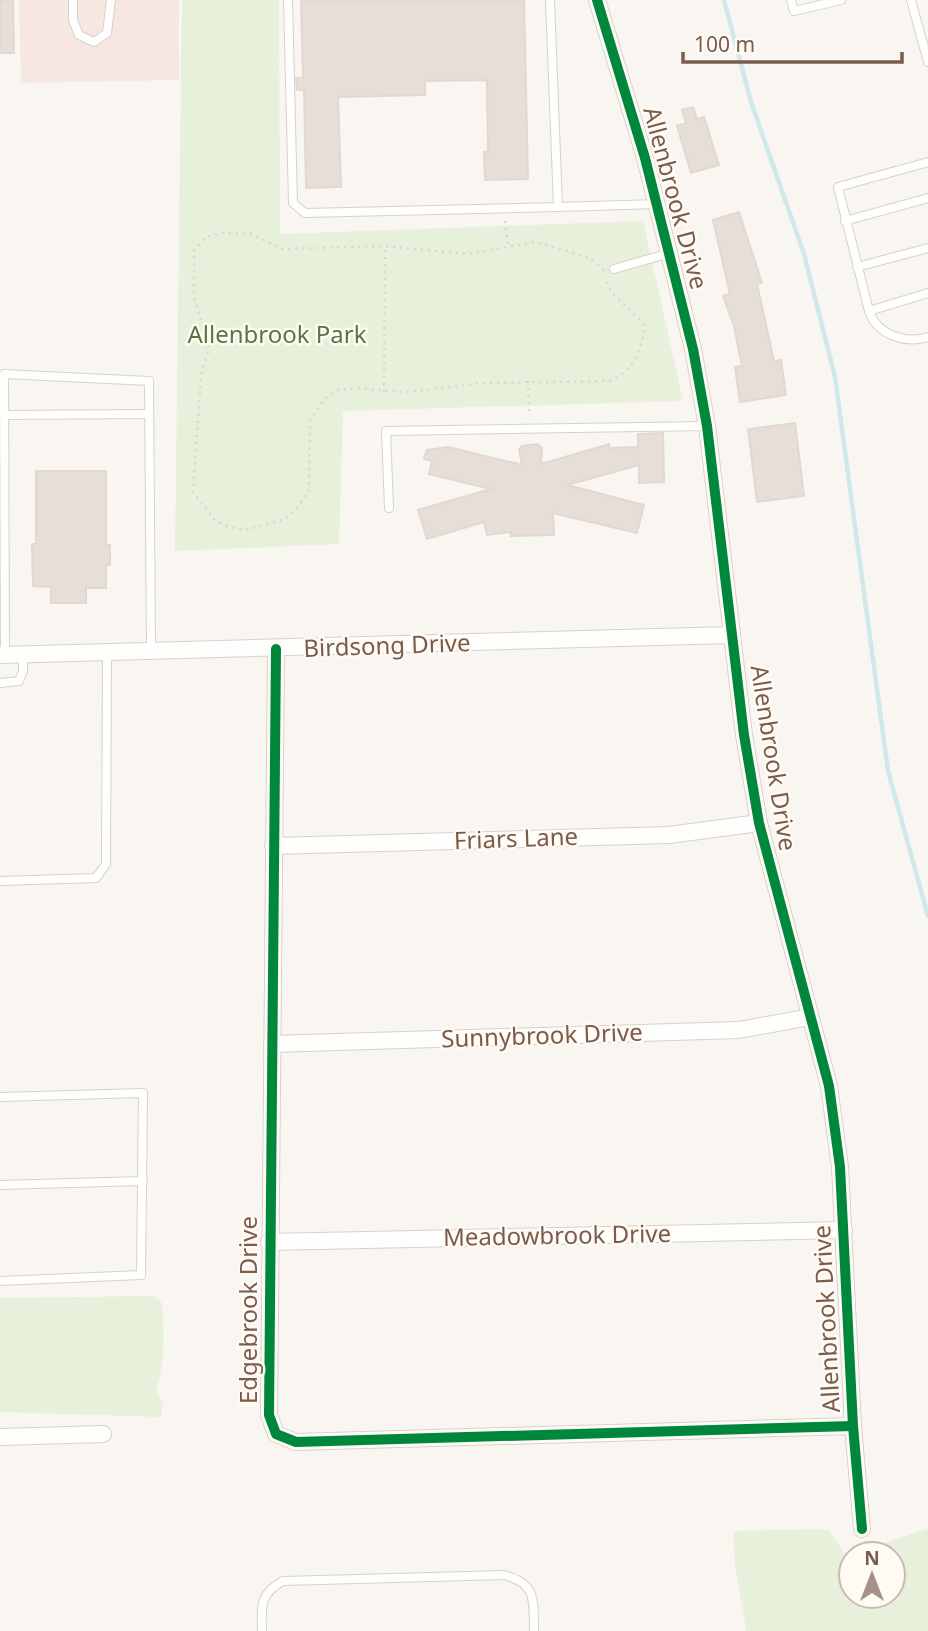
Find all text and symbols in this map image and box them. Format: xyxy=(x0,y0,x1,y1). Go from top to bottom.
scale bar xyxy=(683,21,902,65)
text: 100 m xyxy=(694,30,755,58)
street label: Allenbrook Drive xyxy=(636,103,717,293)
park label: Allenbrook Park xyxy=(187,317,367,350)
street label: Birdsong Drive xyxy=(303,625,471,664)
street label: Allenbrook Drive xyxy=(744,662,805,853)
street label: Friars Lane xyxy=(453,819,579,856)
street label: Sunnybrook Drive xyxy=(441,1014,643,1055)
street label: Edgebrook Drive xyxy=(231,1216,264,1404)
street label: Meadowbrook Drive xyxy=(443,1216,671,1253)
street label: Allenbrook Drive xyxy=(804,1224,847,1414)
north arrow xyxy=(837,1540,907,1610)
text: N xyxy=(864,1545,880,1571)

